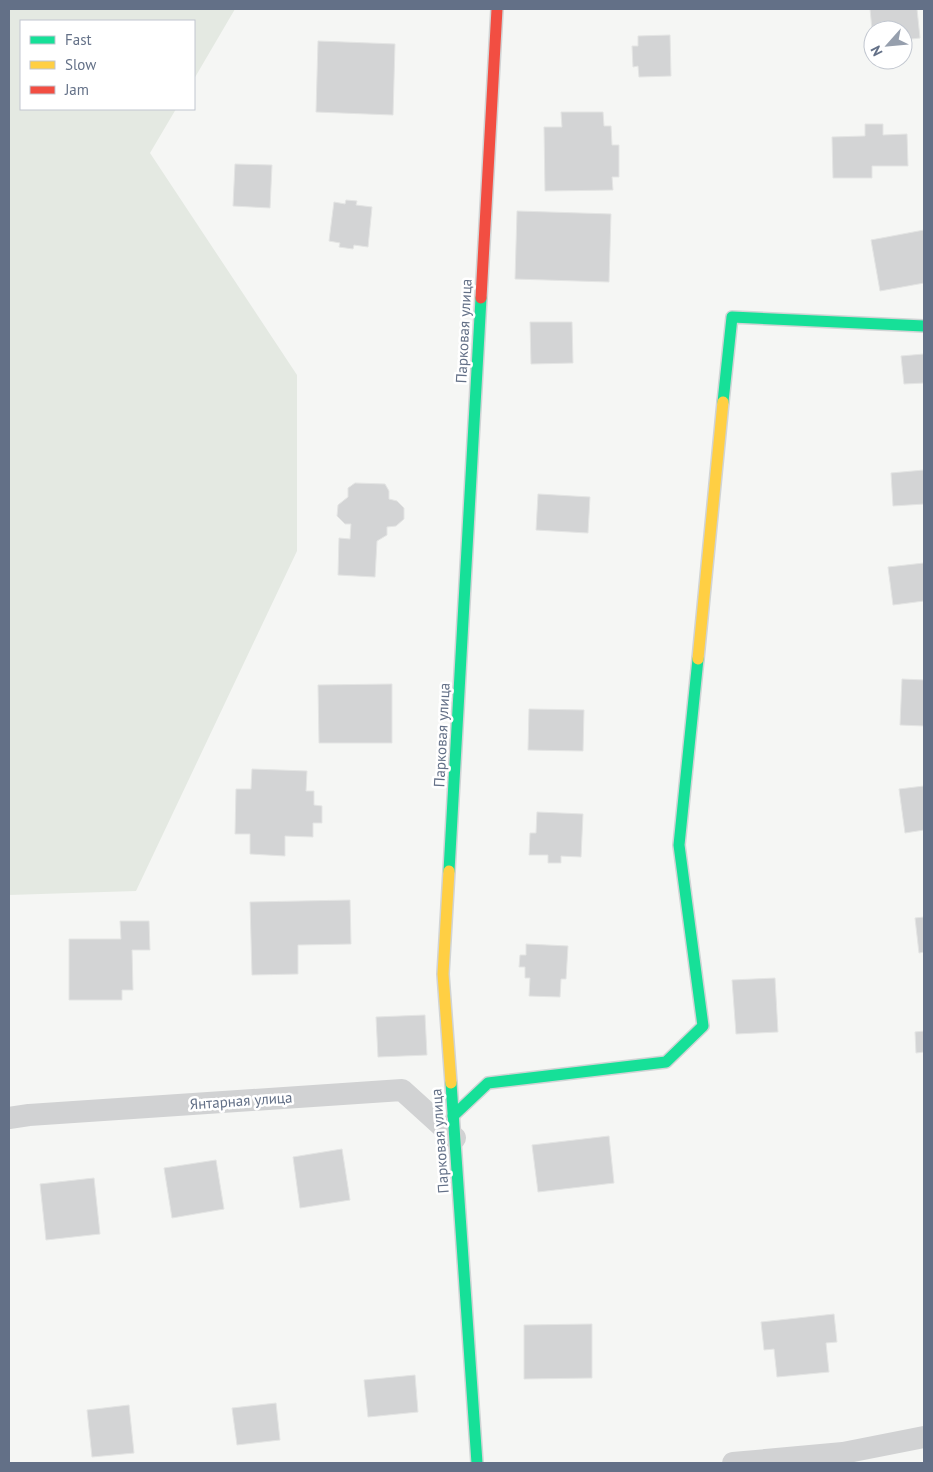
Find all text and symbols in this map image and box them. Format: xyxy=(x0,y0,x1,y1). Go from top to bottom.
legend xyxy=(20,20,195,110)
north arrow xyxy=(863,20,913,70)
text: Fast xyxy=(65,30,92,49)
text: N xyxy=(866,43,887,59)
text: Slow xyxy=(65,55,96,74)
text: Jam xyxy=(64,80,89,99)
street label: Парковая улица xyxy=(451,278,476,384)
street label: Парковая улица xyxy=(429,682,454,788)
street label: Янтарная улица xyxy=(189,1087,293,1114)
street label: Парковая улица xyxy=(426,1088,453,1194)

